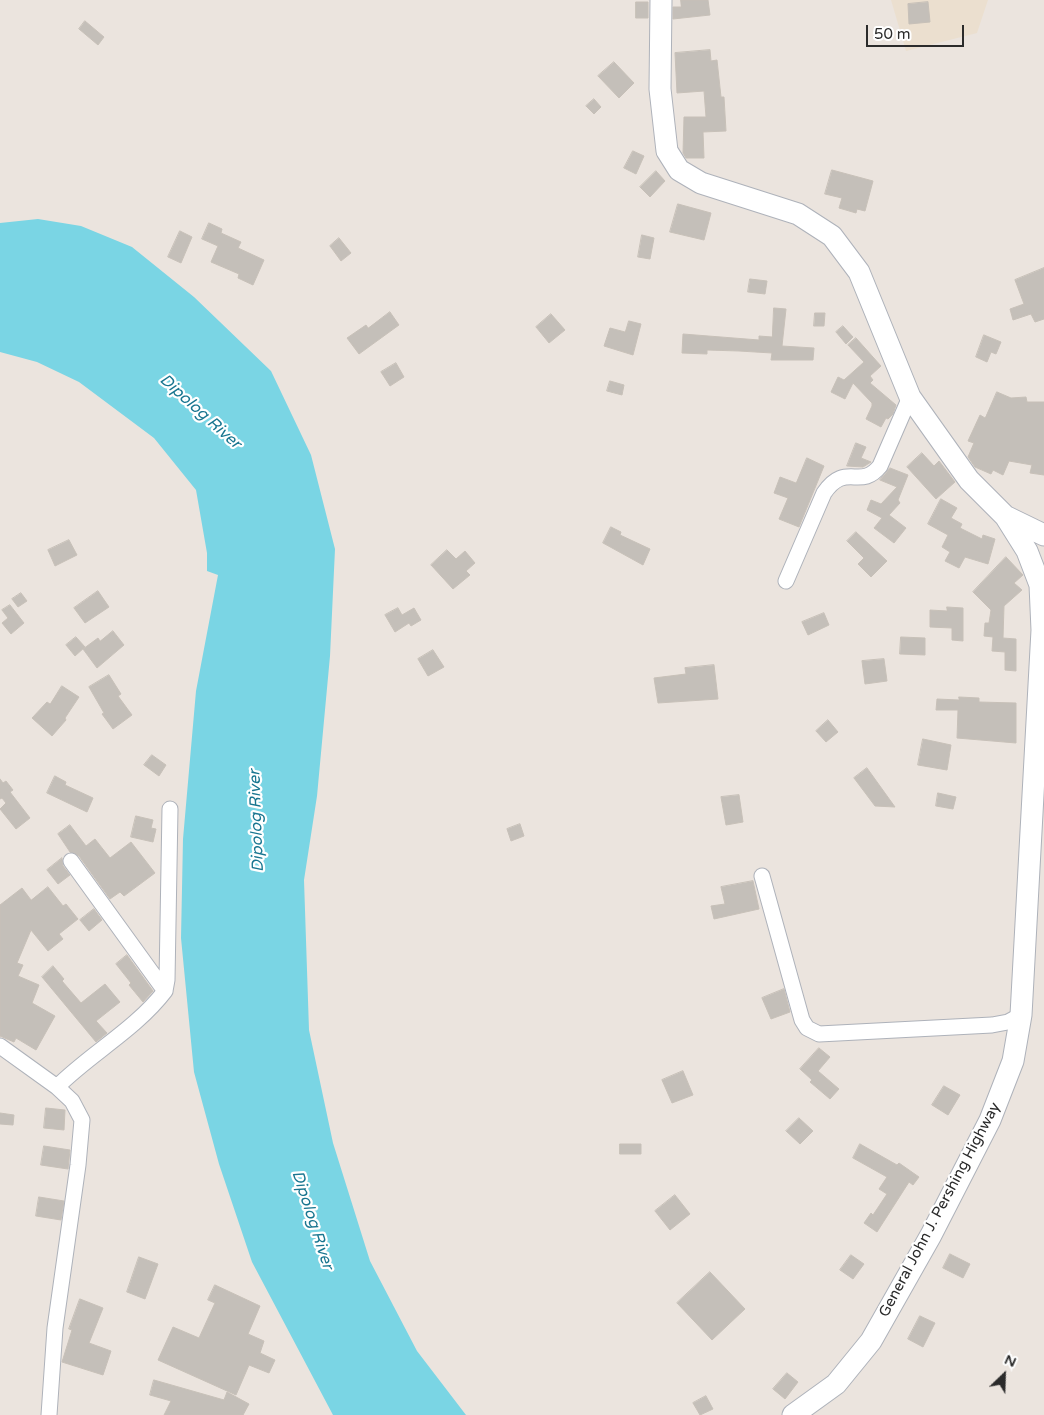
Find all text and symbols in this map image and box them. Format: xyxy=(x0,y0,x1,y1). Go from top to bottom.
scale bar xyxy=(869,15,966,47)
text: 50 m xyxy=(874,25,911,43)
water label: Dipolog River xyxy=(155,371,245,453)
water label: Dipolog River xyxy=(246,769,268,873)
street label: General John J. Pershing Highway xyxy=(876,1100,1004,1320)
water label: Dipolog River xyxy=(287,1168,337,1272)
north arrow xyxy=(979,1350,1029,1400)
text: N xyxy=(1002,1351,1019,1371)

